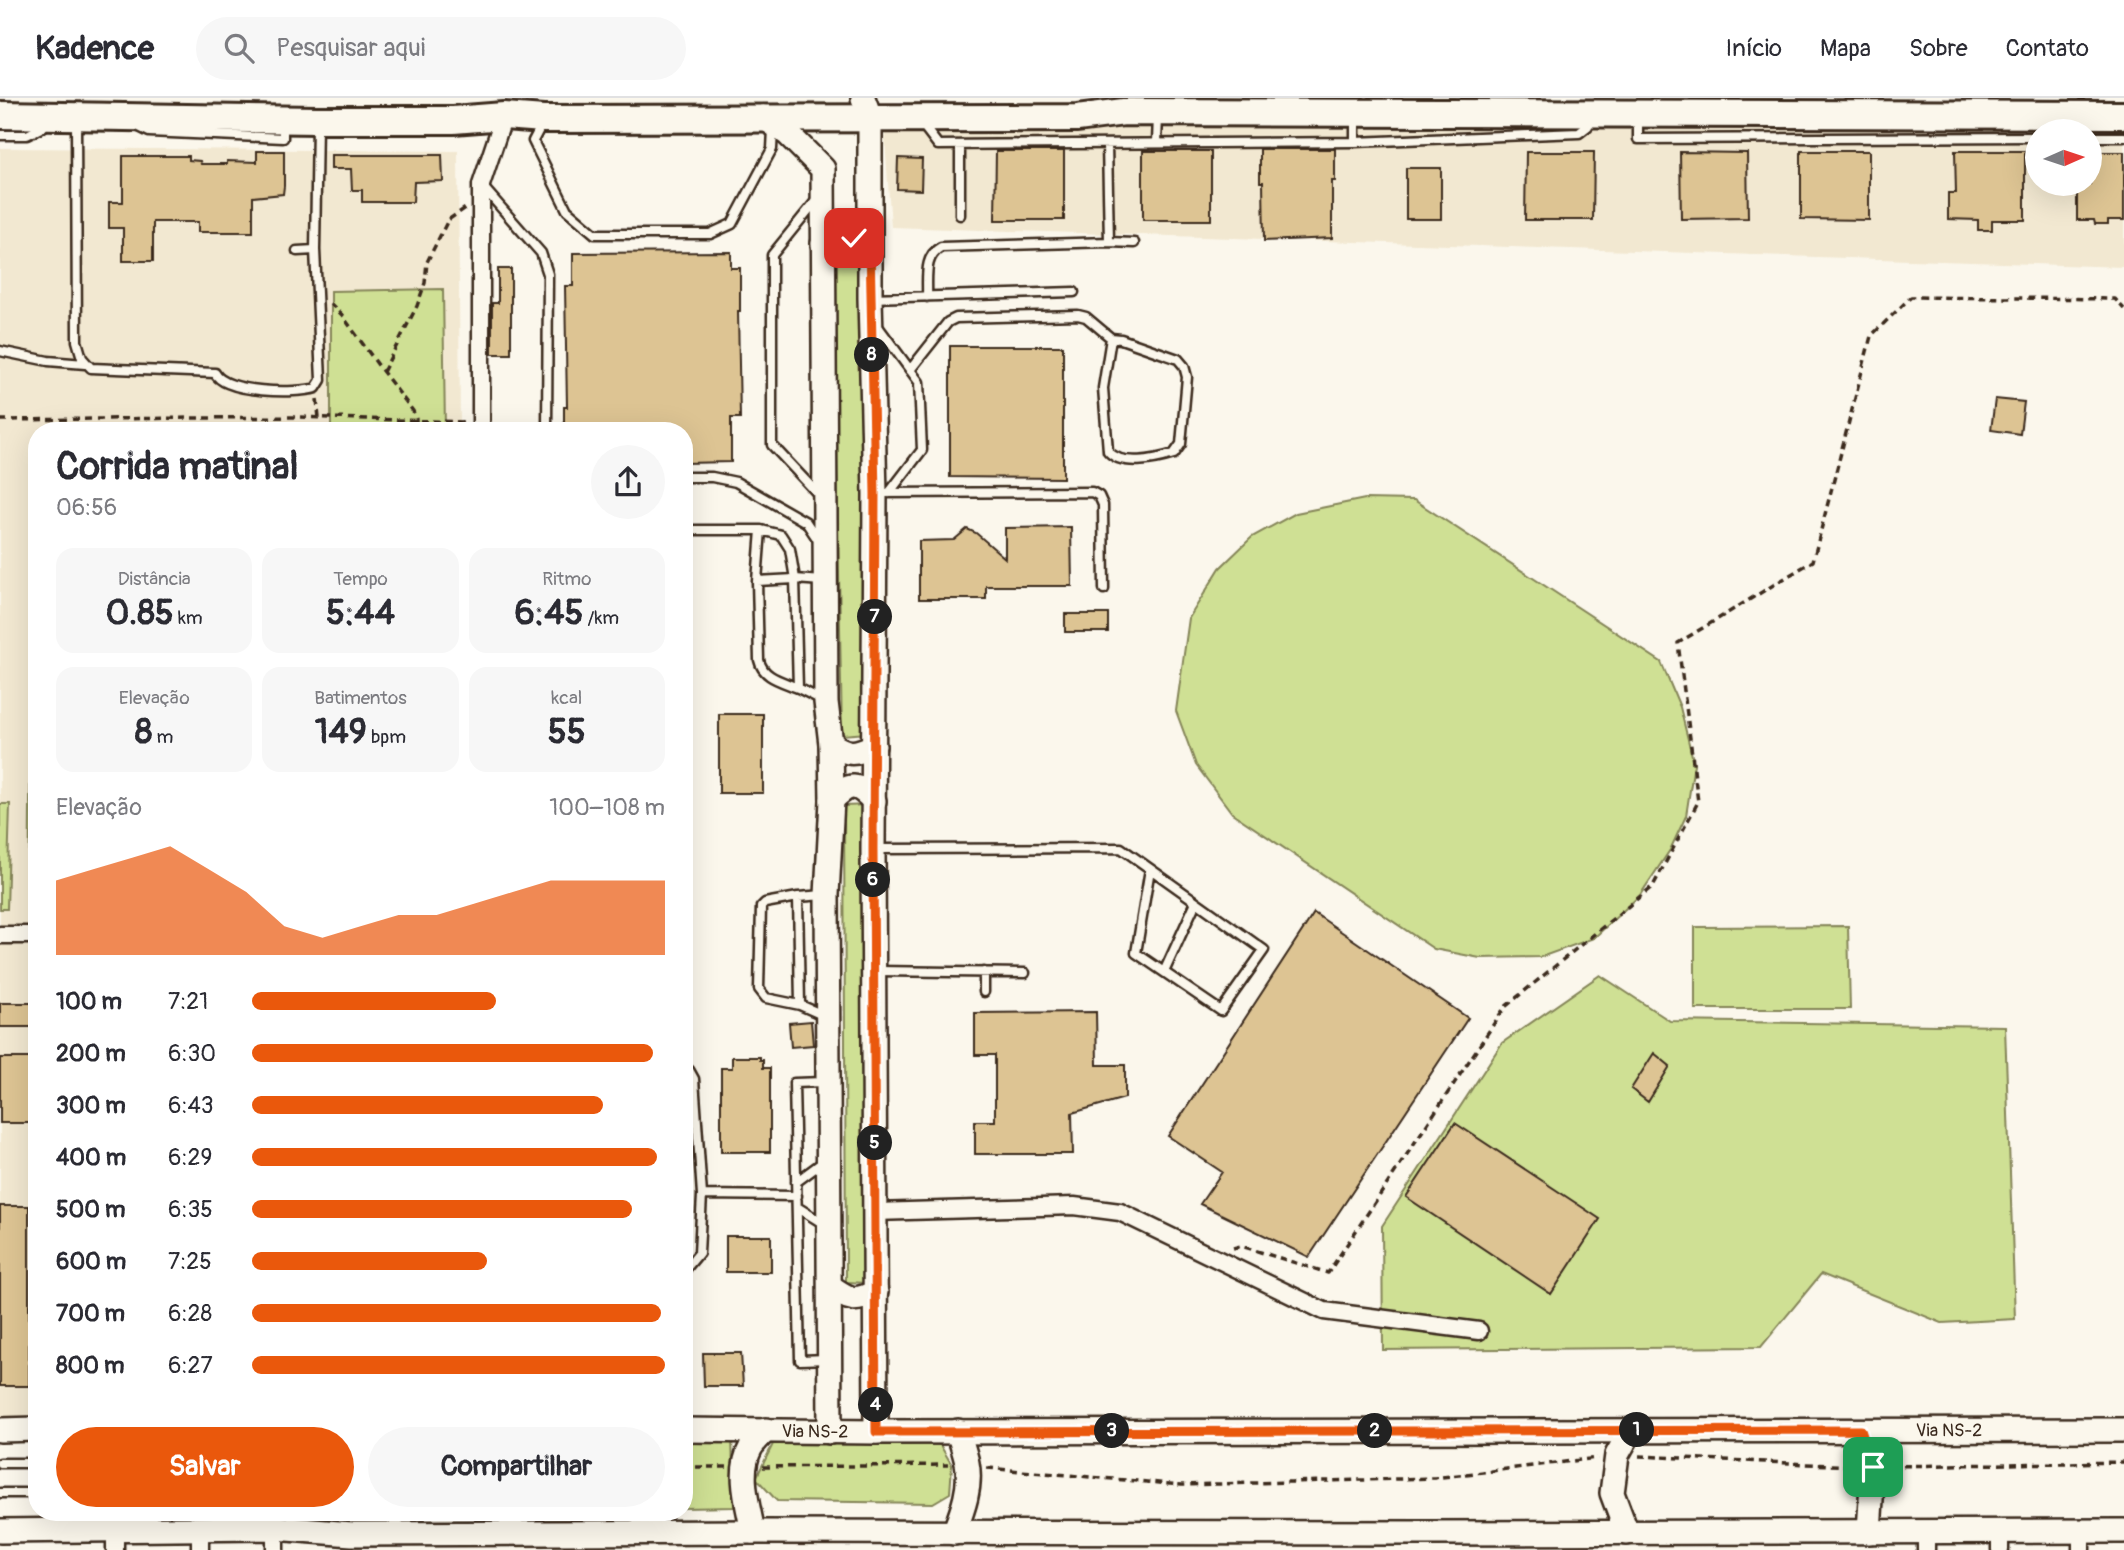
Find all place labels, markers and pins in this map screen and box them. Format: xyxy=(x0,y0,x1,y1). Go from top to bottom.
pin xyxy=(824,208,884,268)
pin: 8 xyxy=(854,338,890,372)
pin: 7 xyxy=(858,600,892,634)
pin: 6 xyxy=(856,862,890,898)
pin: 5 xyxy=(858,1126,892,1160)
pin: 4 xyxy=(858,1388,894,1422)
pin: 1 xyxy=(1620,1412,1654,1448)
pin: 3 xyxy=(1094,1414,1130,1448)
pin: 2 xyxy=(1358,1414,1392,1448)
pin xyxy=(1843,1437,1903,1497)

